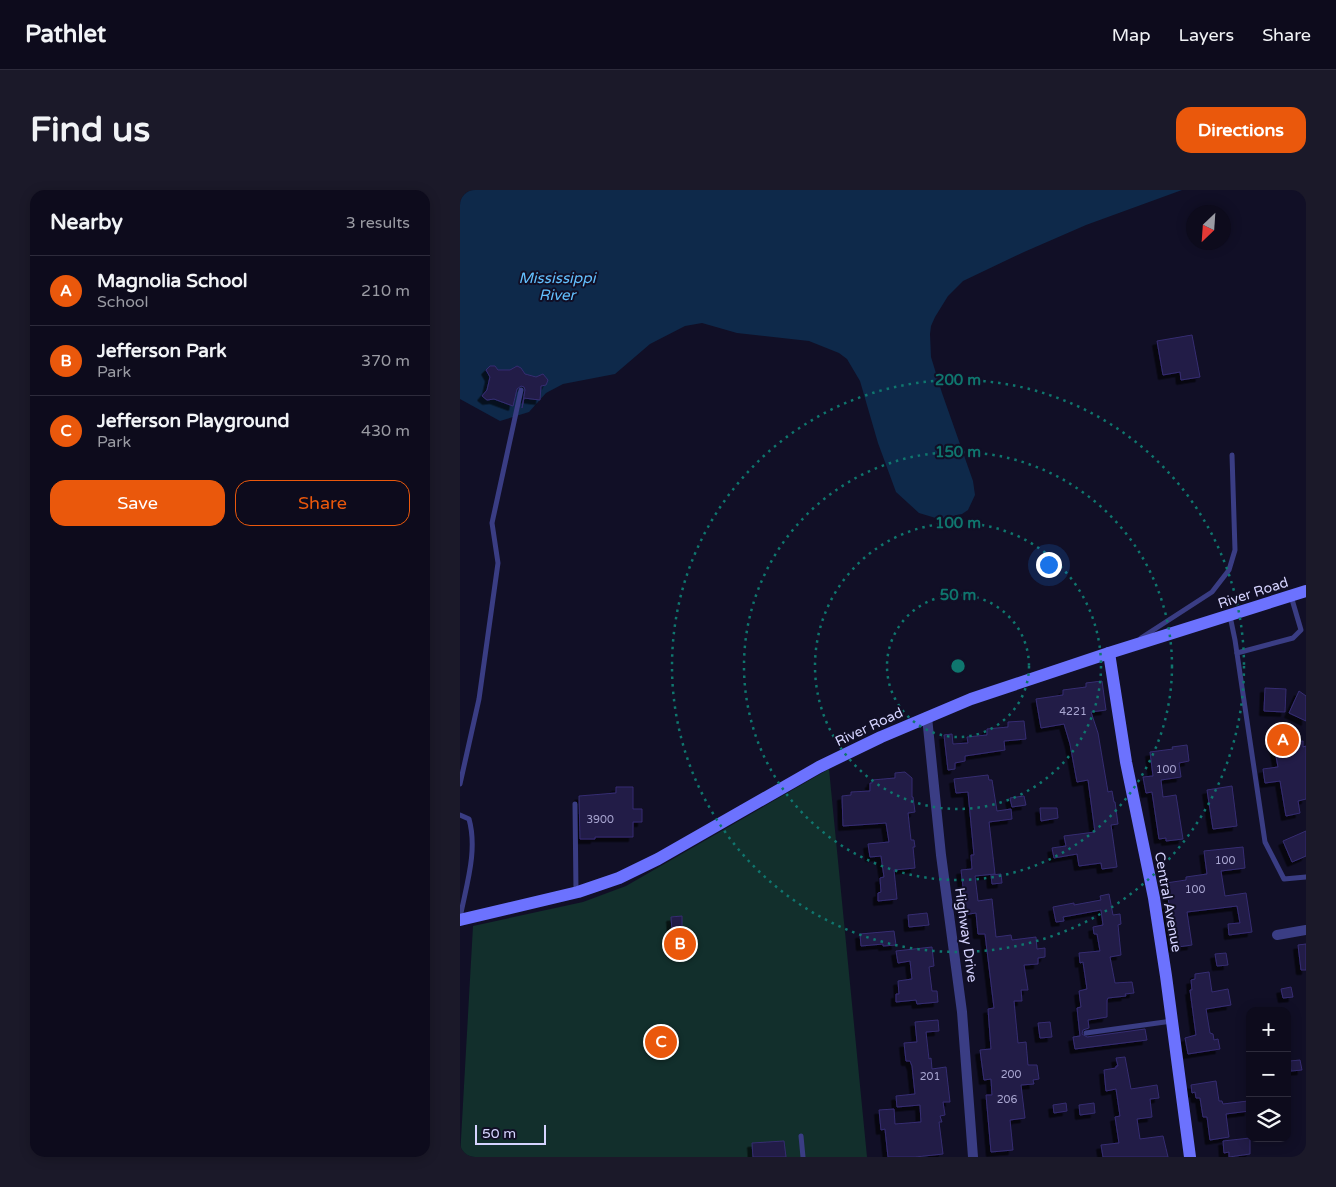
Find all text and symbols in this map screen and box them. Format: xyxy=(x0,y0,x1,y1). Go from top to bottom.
text: Pathlet xyxy=(25,20,106,49)
text: Map xyxy=(1112,24,1151,46)
text: Layers xyxy=(1179,24,1234,46)
text: Share xyxy=(1262,24,1311,46)
button: Directions xyxy=(1176,107,1306,153)
text: Find us xyxy=(30,109,150,151)
north arrow xyxy=(1186,205,1231,250)
text: Nearby xyxy=(50,210,123,235)
text: 3 results xyxy=(346,213,410,233)
water label: Mississippi River xyxy=(518,269,598,304)
text: Magnolia School xyxy=(97,270,247,292)
text: A xyxy=(60,281,72,301)
text: 210 m xyxy=(361,281,410,301)
text: School xyxy=(97,292,149,312)
text: Jefferson Park xyxy=(97,340,227,362)
text: B xyxy=(60,351,72,371)
text: 370 m xyxy=(361,351,410,371)
text: Park xyxy=(97,362,131,382)
text: 200 m xyxy=(935,371,981,389)
text: Jefferson Playground xyxy=(97,410,290,432)
text: C xyxy=(60,421,72,441)
text: 430 m xyxy=(361,421,410,441)
text: Park xyxy=(97,432,131,452)
text: 150 m xyxy=(935,443,981,461)
button: Save xyxy=(50,480,225,526)
button: Share xyxy=(235,480,410,526)
text: 100 m xyxy=(935,514,981,532)
your location xyxy=(1036,552,1062,578)
street label: River Road xyxy=(1216,574,1290,612)
text: 50 m xyxy=(940,586,976,604)
centre of rings xyxy=(949,657,967,675)
street label: River Road xyxy=(832,704,906,750)
house number: 4221 xyxy=(1059,705,1087,718)
pin: A xyxy=(1267,721,1299,759)
house number: 100 xyxy=(1156,763,1176,776)
house number: 3900 xyxy=(586,813,614,826)
street label: Central Avenue xyxy=(1151,850,1185,954)
house number: 100 xyxy=(1215,854,1235,867)
house number: 100 xyxy=(1185,883,1205,896)
street label: Highway Drive xyxy=(951,887,981,984)
pin: B xyxy=(664,925,696,963)
map controls xyxy=(1246,1007,1291,1142)
button: + xyxy=(1246,1007,1291,1052)
pin: C xyxy=(645,1023,677,1061)
button: − xyxy=(1246,1052,1291,1097)
house number: 200 xyxy=(1001,1068,1021,1081)
house number: 201 xyxy=(920,1070,940,1083)
house number: 206 xyxy=(997,1093,1017,1106)
button: layers xyxy=(1246,1097,1291,1142)
scale bar xyxy=(475,1122,546,1145)
text: 50 m xyxy=(482,1125,516,1142)

